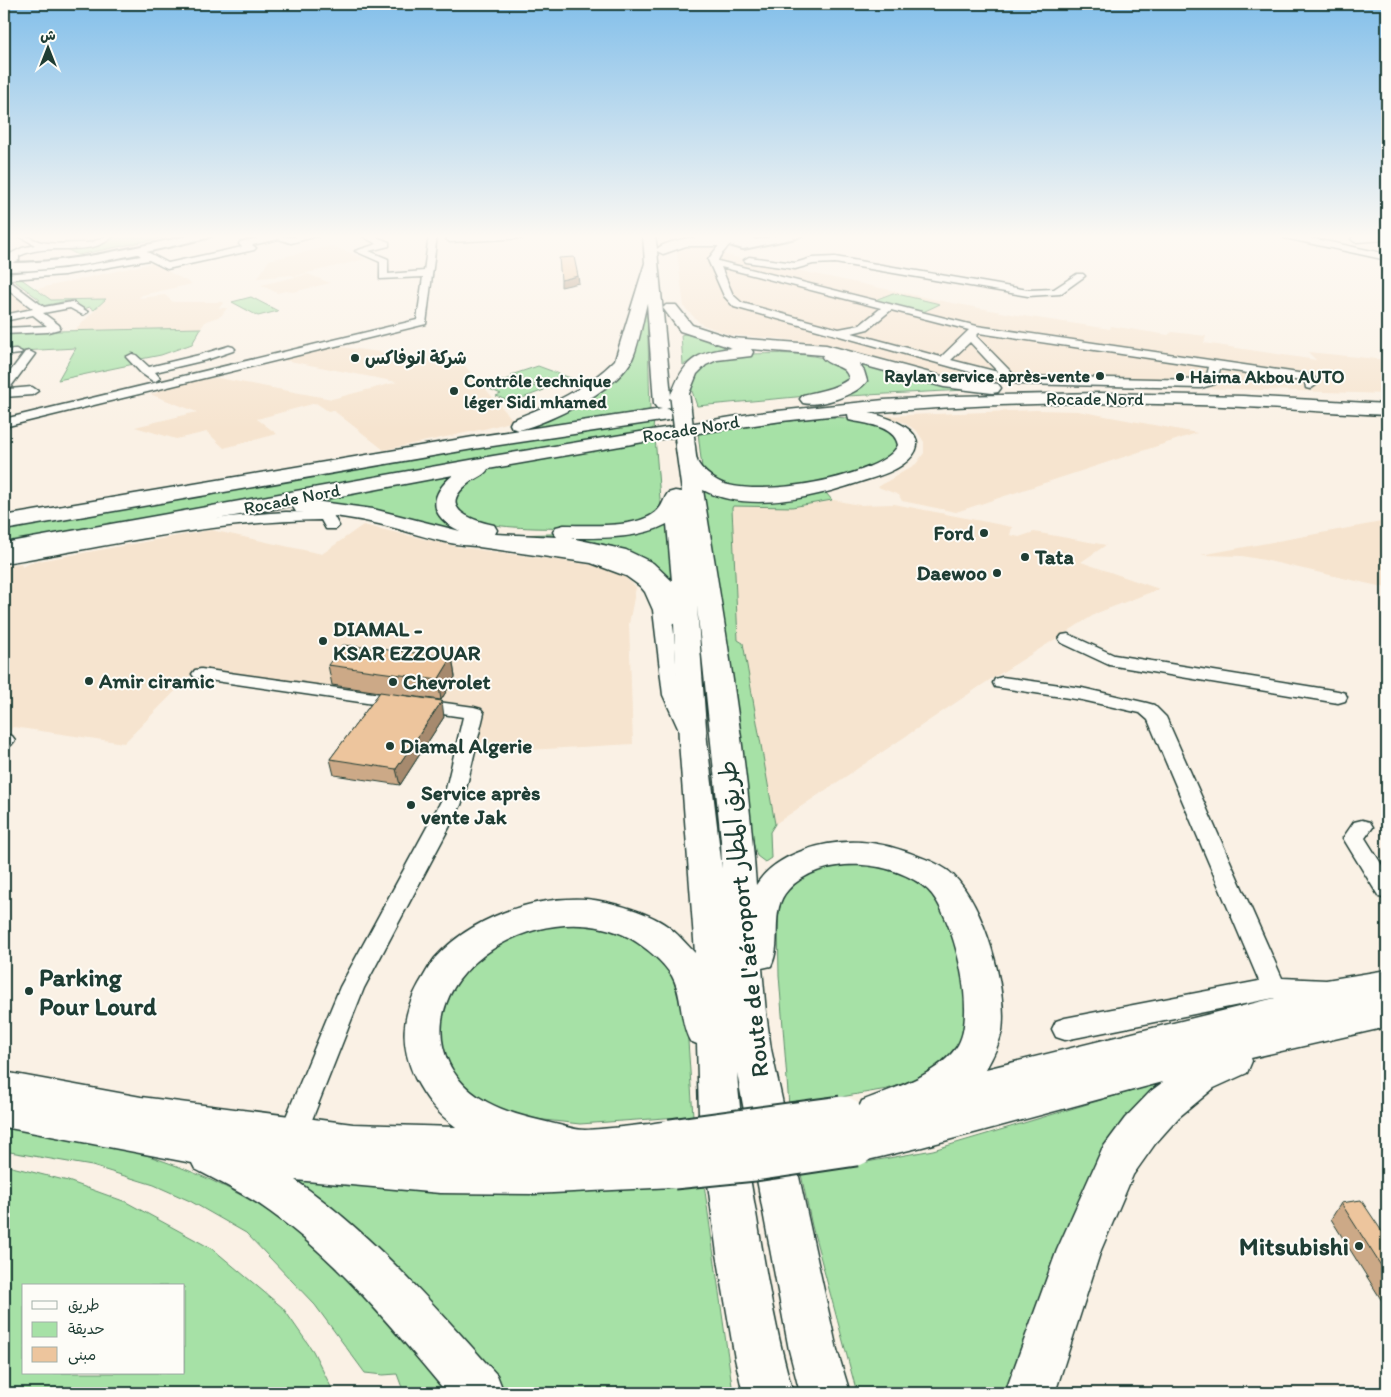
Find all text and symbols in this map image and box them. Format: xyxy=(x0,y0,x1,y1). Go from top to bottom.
north arrow xyxy=(22,22,72,72)
text: ش xyxy=(40,27,56,44)
place label: شركة انوفاكس xyxy=(365,347,467,369)
marker: شركة انوفاكس xyxy=(349,352,361,364)
place label: Raylan service après-vente xyxy=(884,365,1090,387)
place label: Haima Akbou AUTO xyxy=(1190,366,1345,388)
place label: Contrôle technique léger Sidi mhamed xyxy=(464,370,612,413)
marker: Raylan service après-vente xyxy=(1094,370,1106,382)
marker: Haima Akbou AUTO xyxy=(1174,371,1186,383)
marker: Contrôle technique léger Sidi mhamed xyxy=(448,385,460,397)
street label: Rocade Nord xyxy=(1046,388,1144,410)
street label: Rocade Nord xyxy=(641,410,741,448)
street label: Rocade Nord xyxy=(242,479,342,519)
place label: Ford xyxy=(934,520,975,545)
marker: Ford xyxy=(978,527,990,539)
place label: Tata xyxy=(1034,544,1074,569)
marker: Tata xyxy=(1019,551,1031,563)
place label: Daewoo xyxy=(916,560,987,585)
marker: Daewoo xyxy=(991,567,1003,579)
place label: DIAMAL - KSAR EZZOUAR xyxy=(333,616,481,665)
marker: DIAMAL - KSAR EZZOUAR xyxy=(317,635,329,647)
place label: Amir ciramic xyxy=(98,668,215,693)
place label: Chevrolet xyxy=(403,669,491,694)
marker: Amir ciramic xyxy=(83,675,95,687)
marker: Chevrolet xyxy=(387,676,399,688)
place label: Diamal Algerie xyxy=(400,733,532,759)
marker: Diamal Algerie xyxy=(384,740,396,752)
street label: Route de l'aéroport طريق المطار xyxy=(711,759,775,1079)
place label: Service après vente Jak xyxy=(421,780,540,829)
marker: Service après vente Jak xyxy=(405,799,417,811)
place label: Parking Pour Lourd xyxy=(39,962,157,1021)
marker: Parking Pour Lourd xyxy=(23,985,35,997)
place label: Mitsubishi xyxy=(1239,1231,1349,1261)
marker: Mitsubishi xyxy=(1353,1240,1365,1252)
legend xyxy=(22,1284,185,1374)
text: طريق xyxy=(68,1296,100,1314)
text: حديقة xyxy=(68,1320,105,1338)
text: مبنى xyxy=(68,1346,96,1365)

